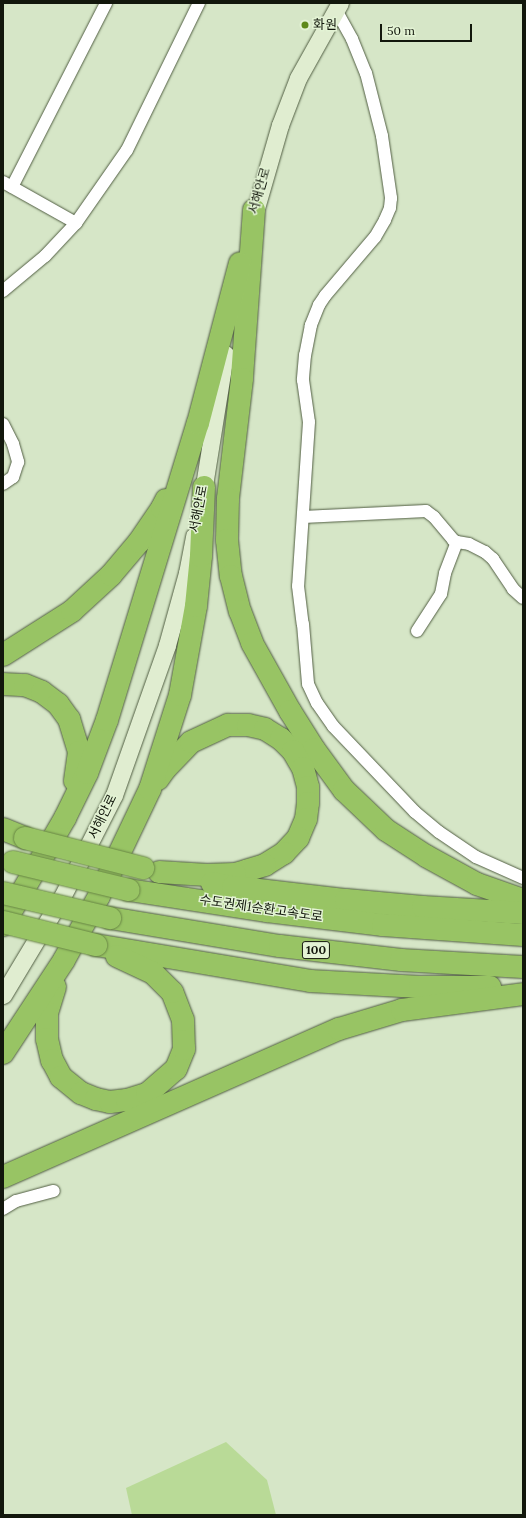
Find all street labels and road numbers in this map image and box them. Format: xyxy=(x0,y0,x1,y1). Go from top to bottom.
street label: 서해안로 xyxy=(246,166,274,216)
street label: 서해안로 xyxy=(187,484,211,534)
street label: 서해안로 xyxy=(86,792,120,842)
street label: 수도권제1순환고속도로 xyxy=(198,893,324,925)
road number: 100 xyxy=(301,940,331,960)

